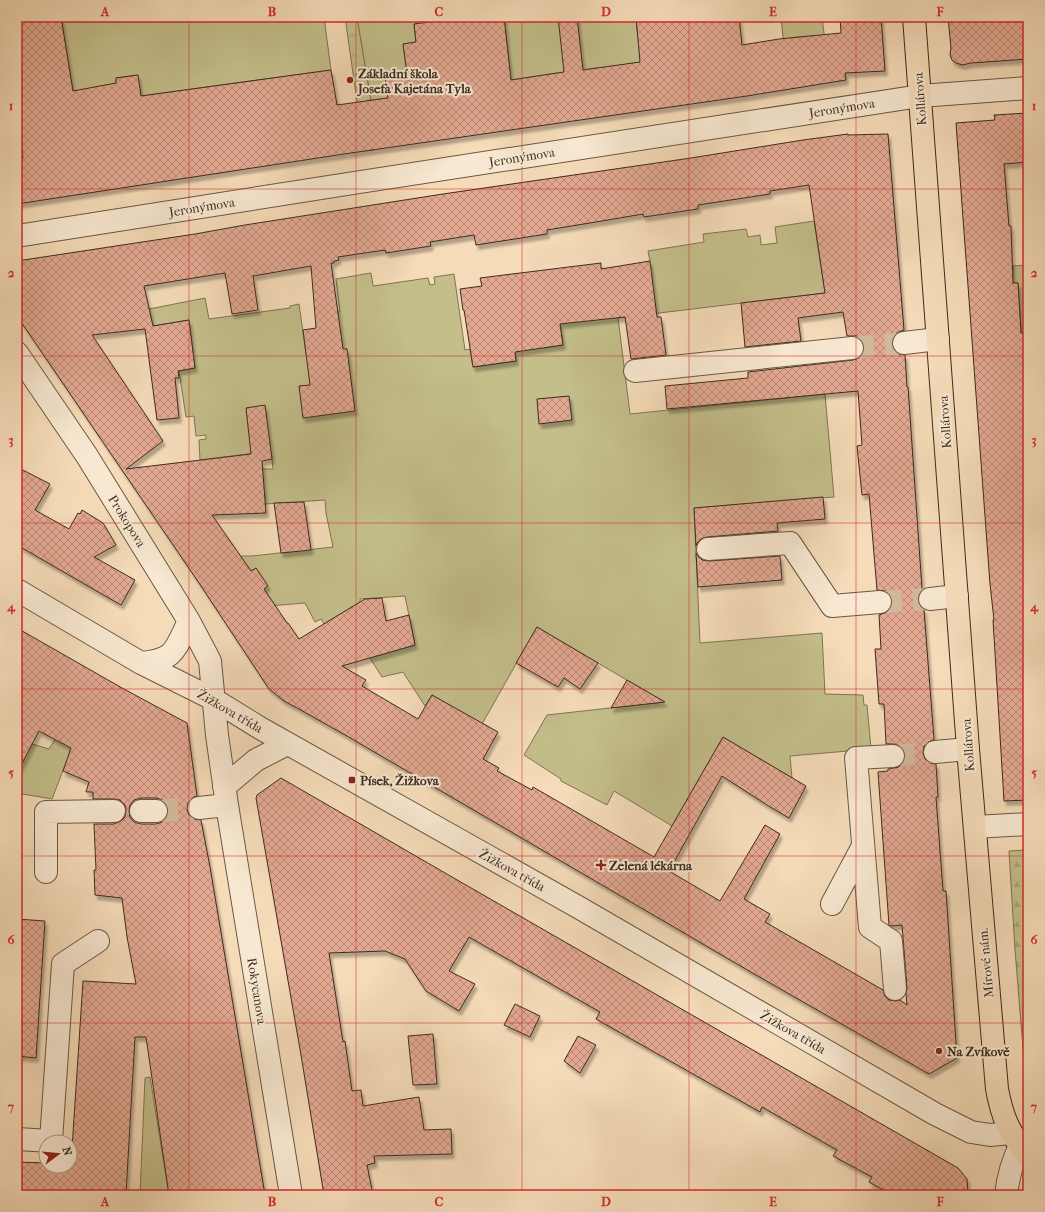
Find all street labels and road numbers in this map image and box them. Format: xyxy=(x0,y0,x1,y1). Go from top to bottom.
street label: Kollárova xyxy=(911,71,929,126)
street label: Jeronýmova xyxy=(807,95,877,121)
street label: Jeronýmova xyxy=(487,144,557,170)
street label: Jeronýmova xyxy=(167,194,237,220)
street label: Kollárova xyxy=(936,394,954,449)
street label: Prokopova xyxy=(105,492,149,551)
street label: Žižkova třída xyxy=(194,686,266,736)
street label: Kollárova xyxy=(959,717,977,772)
street label: Žižkova třída xyxy=(476,846,549,895)
street label: Mírové nám. xyxy=(975,928,997,998)
street label: Rokycanova xyxy=(244,957,270,1026)
street label: Žižkova třída xyxy=(757,1007,829,1057)

